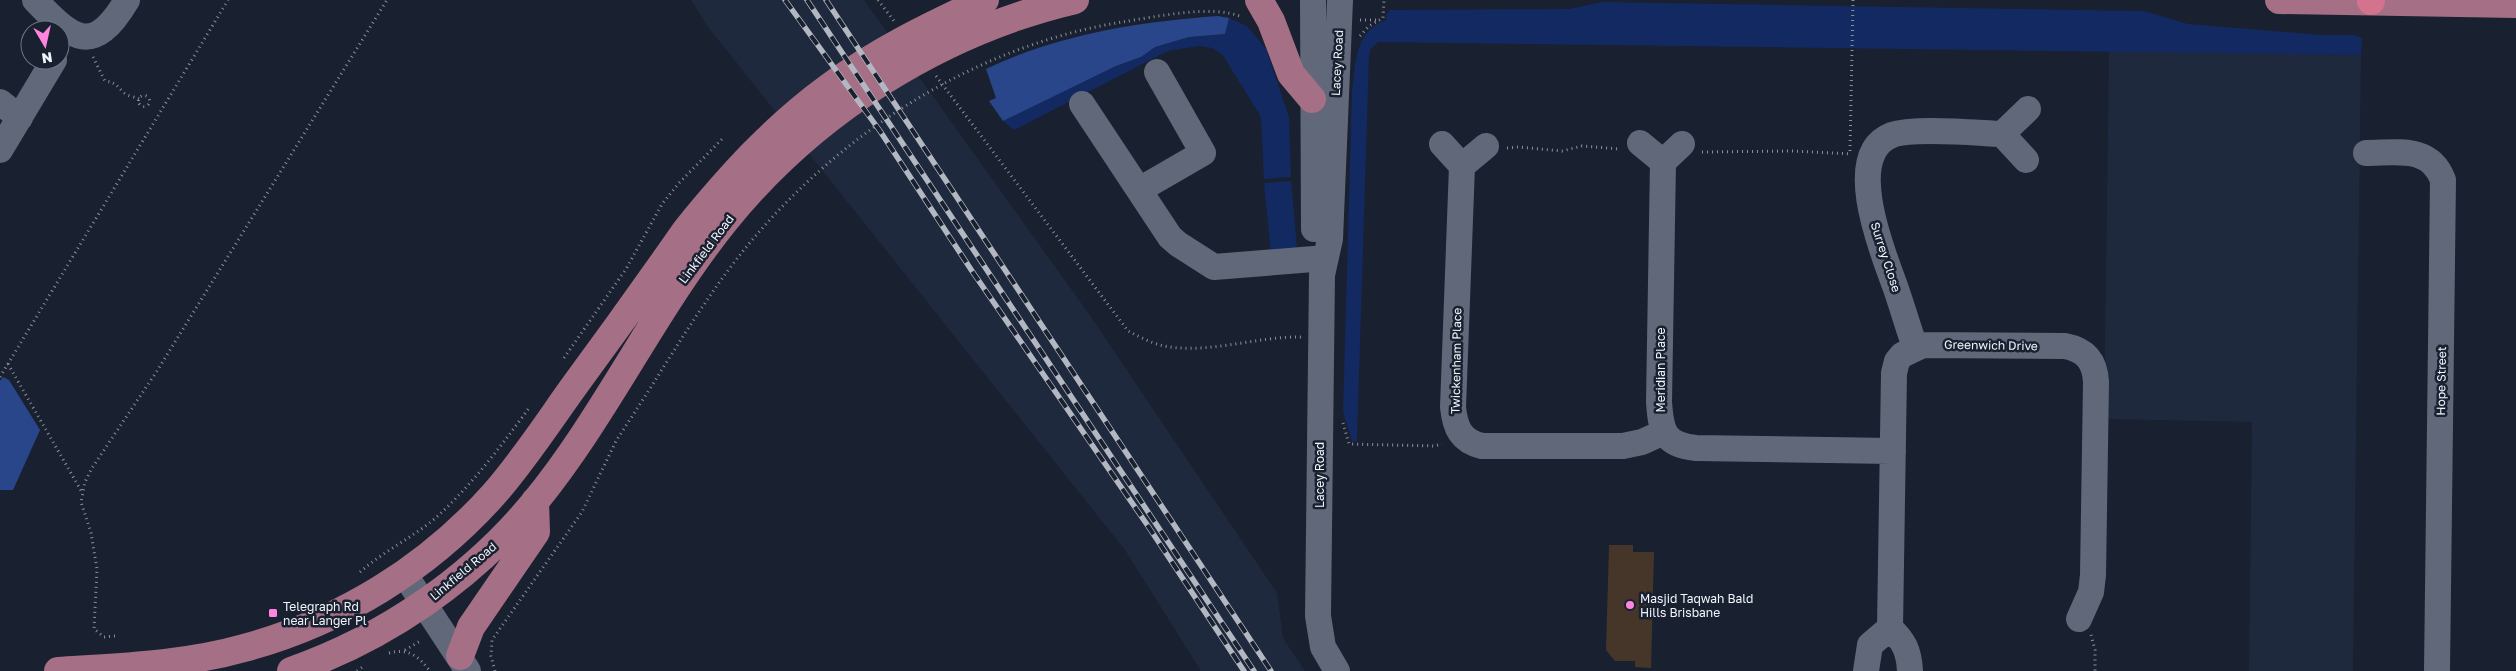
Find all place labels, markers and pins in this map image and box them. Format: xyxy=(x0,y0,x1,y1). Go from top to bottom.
place label: Masjid Taqwah Bald Hills Brisbane xyxy=(1640,591,1753,620)
place label: Telegraph Rd near Langer Pl xyxy=(283,599,367,628)
marker: Masjid Taqwah Bald Hills Brisbane xyxy=(1624,599,1636,611)
marker: Telegraph Rd near Langer Pl xyxy=(267,607,279,619)

